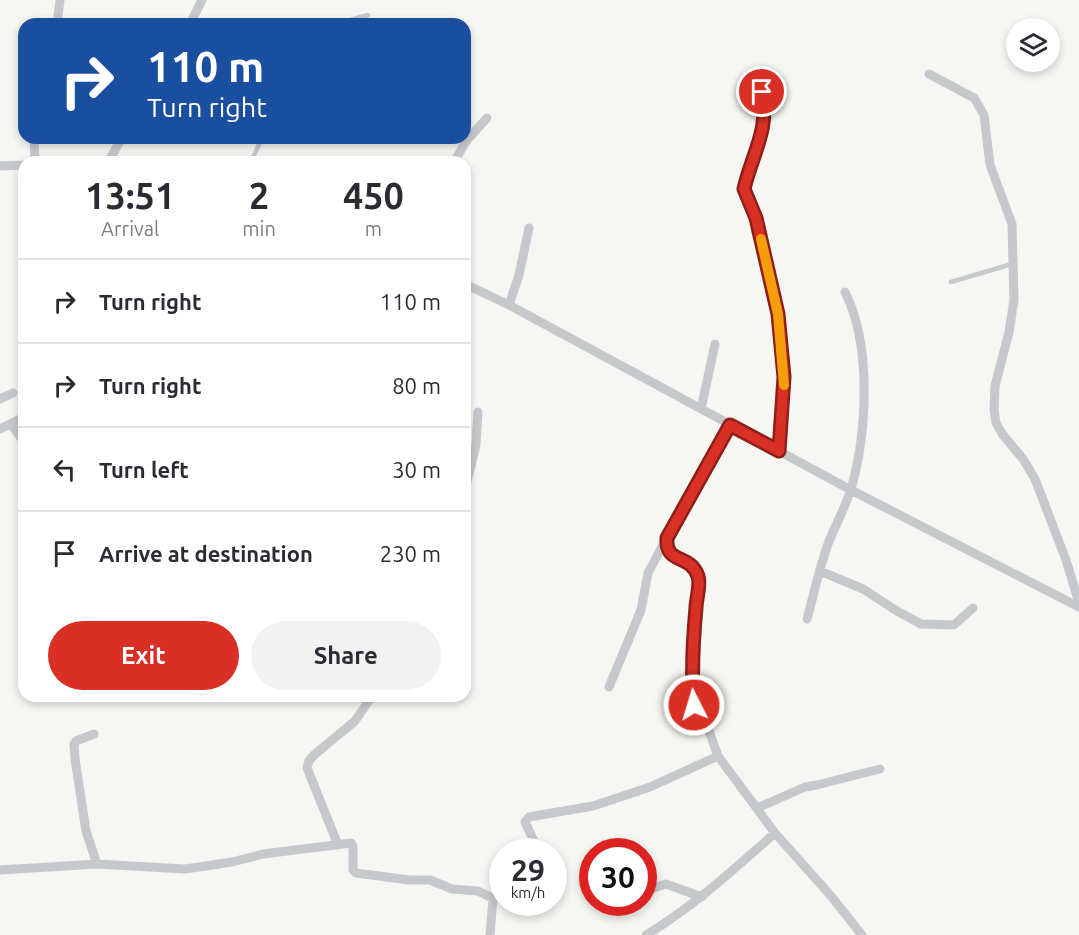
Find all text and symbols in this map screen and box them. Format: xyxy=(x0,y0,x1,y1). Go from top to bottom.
map controls xyxy=(1006,18,1060,72)
button: layers xyxy=(1006,18,1060,72)
icon: right xyxy=(48,42,126,120)
text: 110 m xyxy=(147,43,264,90)
pin xyxy=(736,66,787,117)
icon: arrive xyxy=(745,75,778,108)
text: Turn right xyxy=(147,92,267,122)
text: 13:51 xyxy=(85,175,175,216)
text: 2 xyxy=(249,175,269,216)
text: 450 xyxy=(343,175,404,216)
text: Arrival xyxy=(101,217,159,240)
text: min xyxy=(242,217,276,240)
text: m xyxy=(365,217,382,240)
icon: right xyxy=(48,285,81,318)
text: Turn right xyxy=(99,289,201,314)
text: 110 m xyxy=(380,289,441,314)
icon: right xyxy=(48,369,81,402)
text: Turn right xyxy=(99,373,201,398)
text: 80 m xyxy=(392,373,441,398)
icon: left xyxy=(48,453,81,486)
text: Turn left xyxy=(99,457,189,482)
text: 30 m xyxy=(392,457,441,482)
icon: arrive xyxy=(48,537,81,570)
text: Arrive at destination xyxy=(99,541,313,566)
text: 230 m xyxy=(380,541,441,566)
button: Exit xyxy=(48,621,239,690)
button: Share xyxy=(251,621,441,690)
position arrow xyxy=(662,673,726,737)
speed limit sign: 30 xyxy=(579,838,657,916)
text: 29 xyxy=(511,853,545,887)
text: km/h xyxy=(511,884,545,901)

